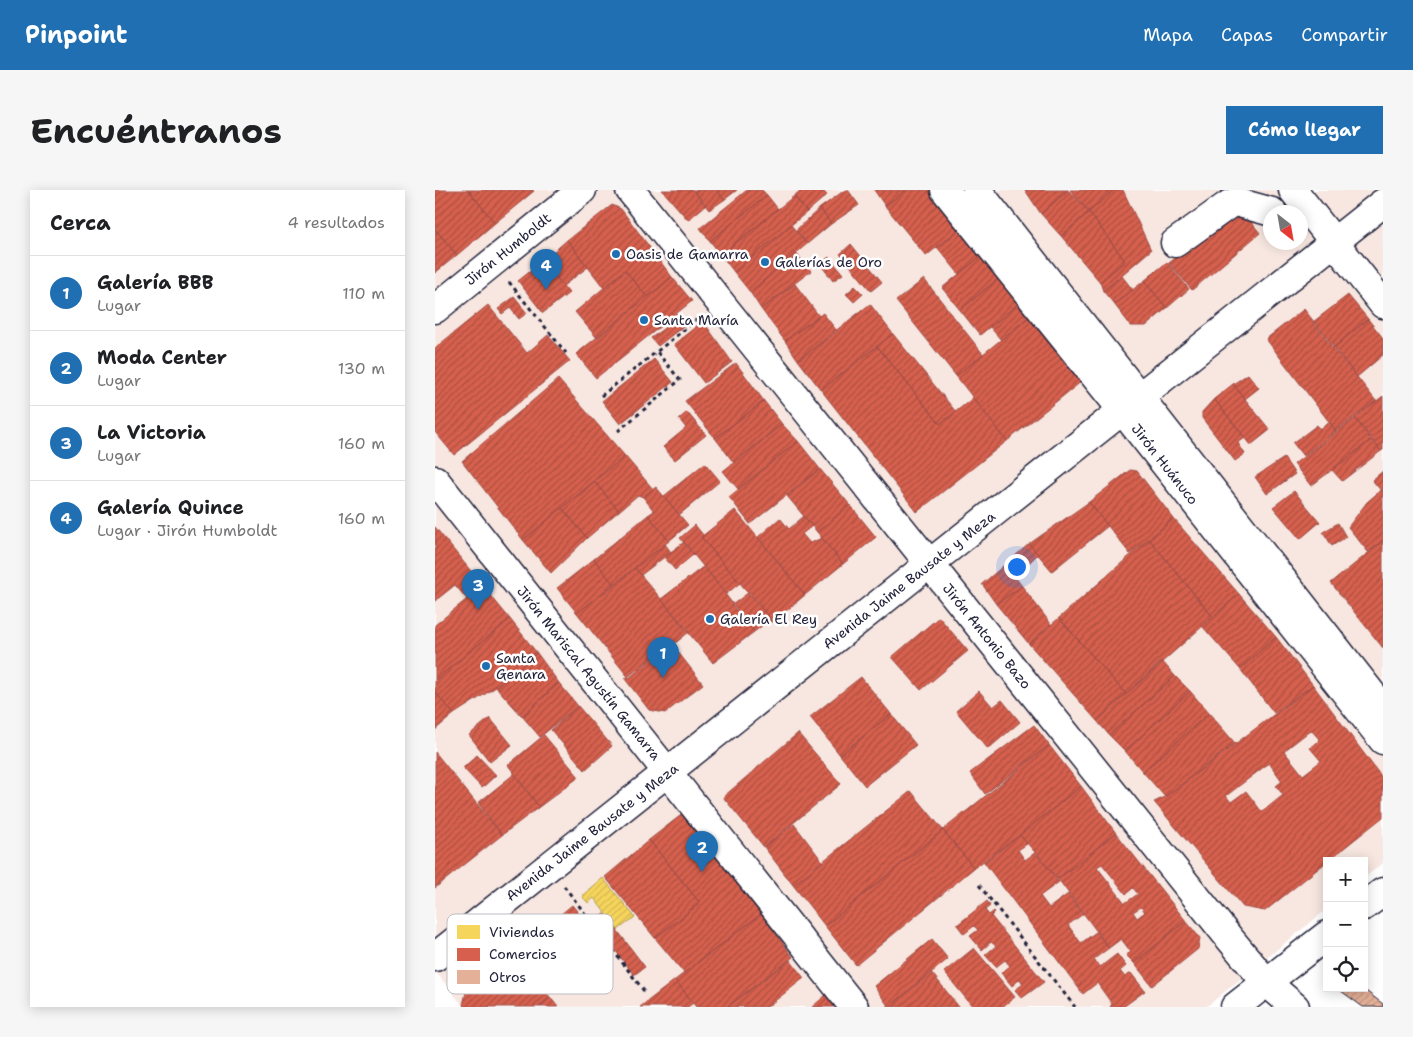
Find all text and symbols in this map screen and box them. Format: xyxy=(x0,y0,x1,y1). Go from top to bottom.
text: Pinpoint xyxy=(25,19,127,51)
text: Mapa xyxy=(1143,23,1193,47)
text: Capas xyxy=(1221,23,1273,47)
text: Compartir xyxy=(1301,23,1388,47)
button: Cómo llegar xyxy=(1226,106,1383,154)
text: Encuéntranos xyxy=(30,107,282,154)
north arrow xyxy=(1263,205,1308,250)
text: Cerca xyxy=(50,209,111,237)
street label: Jirón Humboldt xyxy=(461,209,555,289)
text: 4 resultados xyxy=(287,212,385,233)
place label: Oasis de Gamarra xyxy=(626,245,749,263)
marker: Oasis de Gamarra xyxy=(610,248,622,260)
pin: 4 xyxy=(530,249,562,290)
place label: Galerías de Oro xyxy=(775,253,882,271)
marker: Galerías de Oro xyxy=(759,256,771,268)
text: Galería BBB xyxy=(97,270,214,295)
text: 1 xyxy=(62,283,70,304)
text: 110 m xyxy=(342,283,385,304)
text: Lugar xyxy=(97,295,141,316)
place label: Santa María xyxy=(654,311,739,329)
marker: Santa María xyxy=(638,314,650,326)
text: Moda Center xyxy=(97,345,227,370)
text: 2 xyxy=(60,358,72,379)
text: 130 m xyxy=(338,358,385,379)
text: Lugar xyxy=(97,370,141,391)
text: La Victoria xyxy=(97,420,206,445)
street label: Jirón Huánuco xyxy=(1128,420,1202,508)
text: 3 xyxy=(60,433,72,454)
text: 160 m xyxy=(338,433,385,454)
text: Lugar xyxy=(97,445,141,466)
text: Galería Quince xyxy=(97,495,244,520)
street label: Avenida Jaime Bausate y Meza xyxy=(819,507,999,653)
text: 4 xyxy=(60,508,72,529)
text: 160 m xyxy=(338,508,385,529)
text: Lugar · Jirón Humboldt xyxy=(97,520,278,541)
your location xyxy=(1004,554,1030,580)
pin: 3 xyxy=(462,569,494,610)
street label: Jirón Antonio Bazo xyxy=(939,579,1035,693)
street label: Jirón Mariscal Agustín Gamarra xyxy=(513,582,665,764)
place label: Galería El Rey xyxy=(720,610,817,628)
marker: Galería El Rey xyxy=(704,613,716,625)
pin: 1 xyxy=(647,637,679,678)
place label: Santa Genara xyxy=(496,649,546,683)
marker: Santa Genara xyxy=(480,660,492,672)
street label: Avenida Jaime Bausate y Meza xyxy=(502,759,682,905)
pin: 2 xyxy=(686,831,718,872)
map controls xyxy=(1323,857,1368,992)
button: + xyxy=(1323,857,1368,902)
button: − xyxy=(1323,902,1368,947)
legend xyxy=(447,914,613,994)
text: Viviendas xyxy=(489,923,554,941)
text: Comercios xyxy=(489,945,557,963)
button: locate xyxy=(1323,947,1368,992)
text: Otros xyxy=(489,968,526,986)

